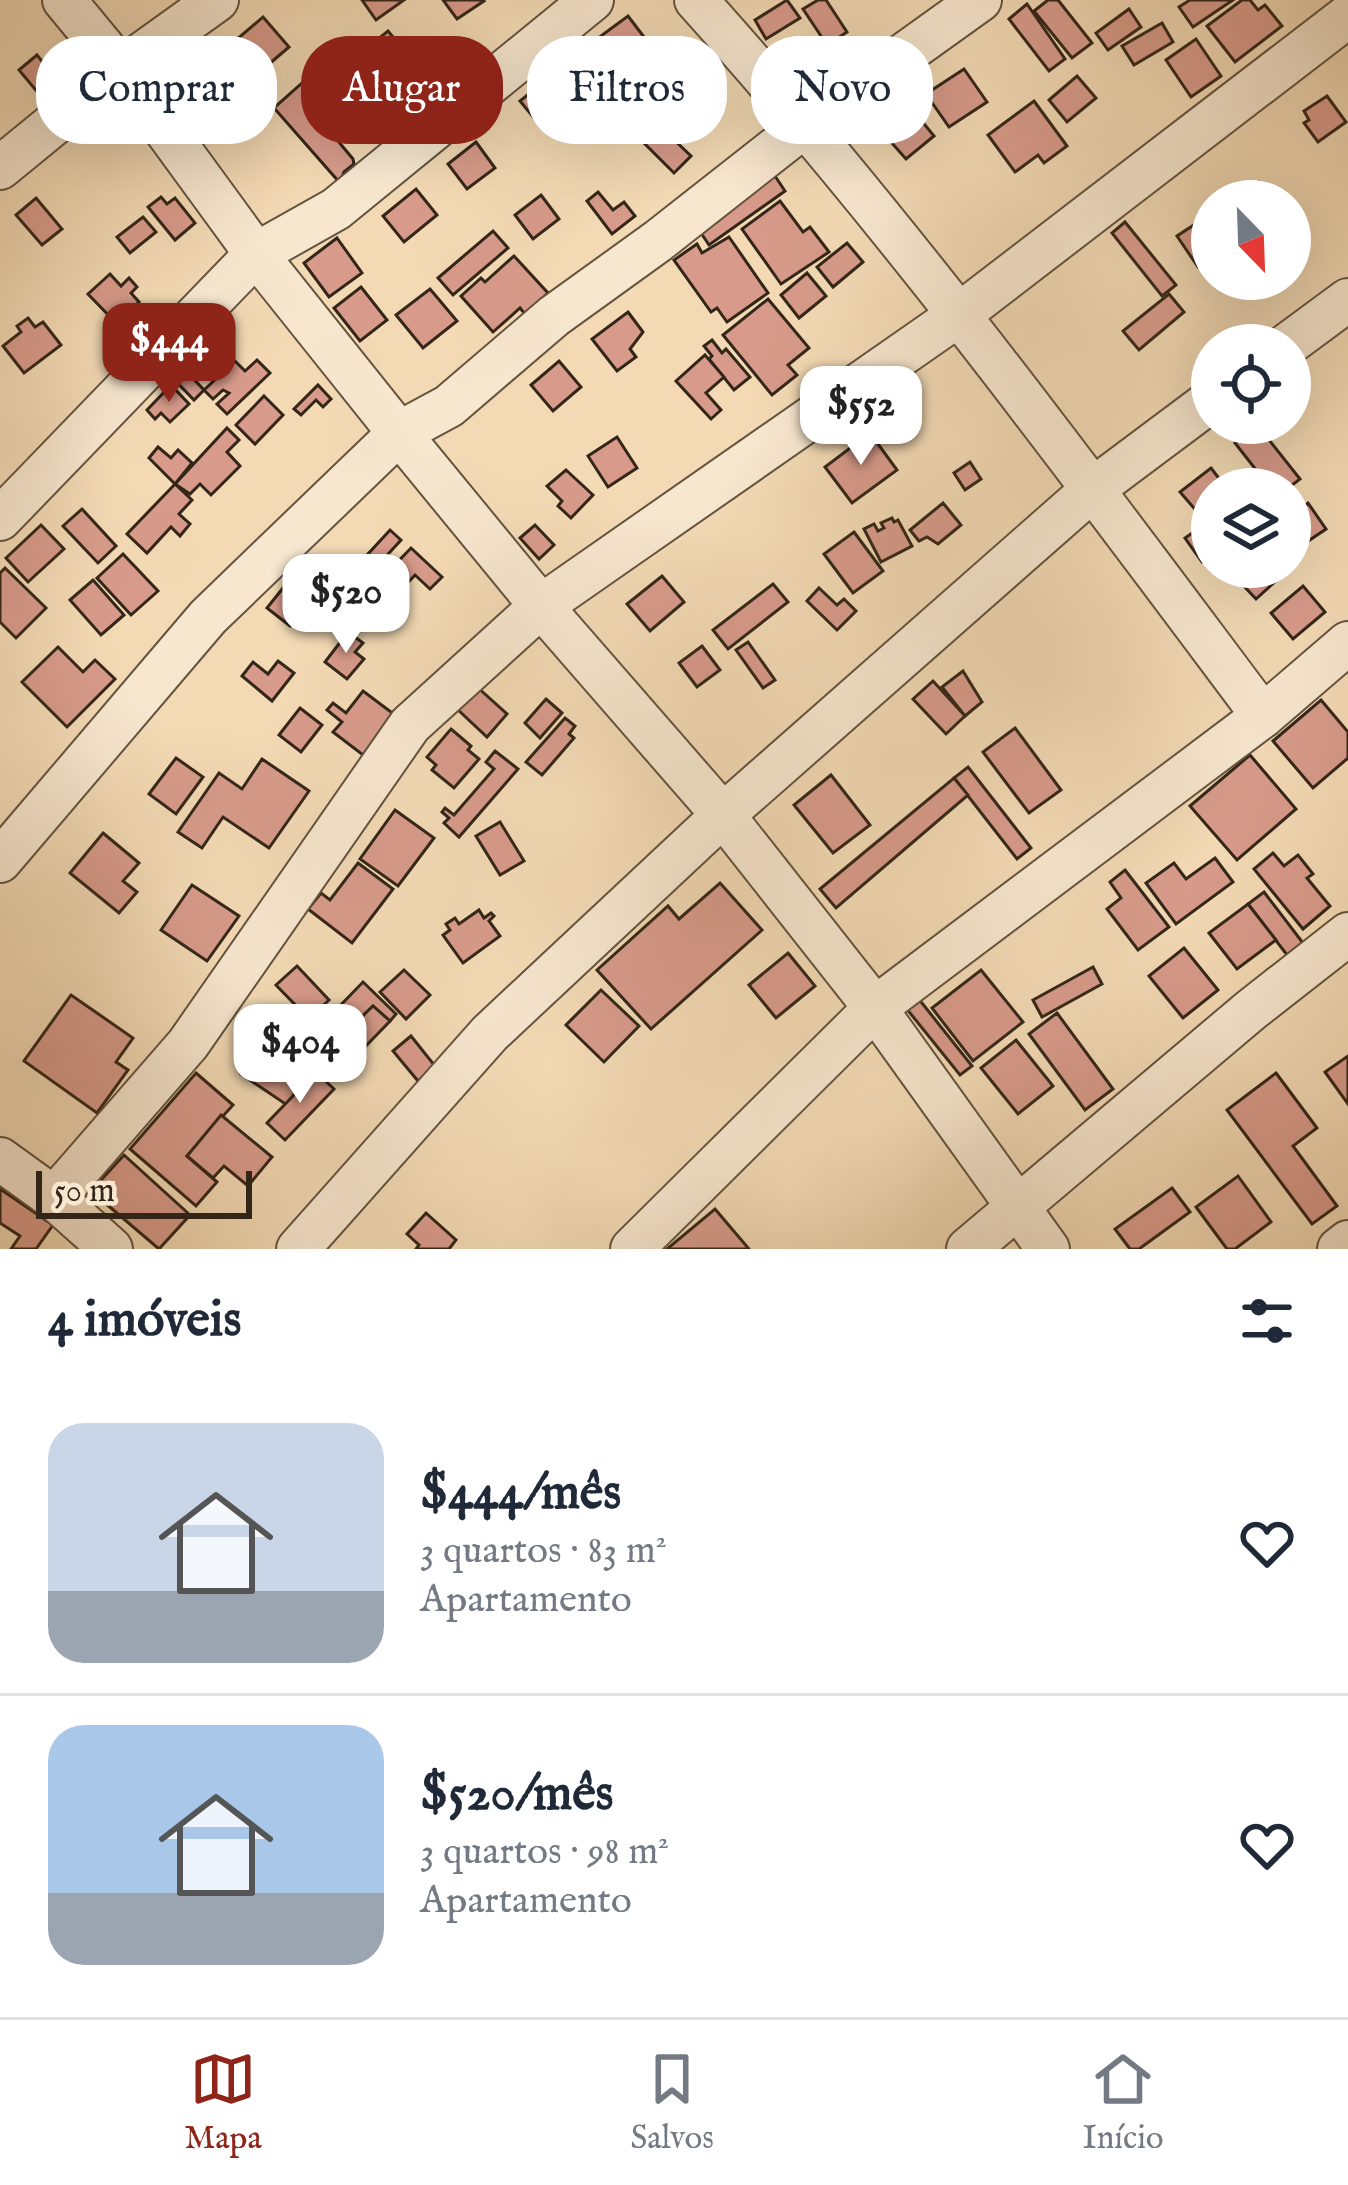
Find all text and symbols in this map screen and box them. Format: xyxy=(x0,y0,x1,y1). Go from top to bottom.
chip: Comprar xyxy=(36,36,277,144)
chip: Alugar xyxy=(301,36,503,144)
chip: Filtros xyxy=(527,36,727,144)
chip: Novo xyxy=(751,36,933,144)
north arrow xyxy=(1191,180,1311,300)
map controls xyxy=(1191,180,1311,588)
pin: $444 xyxy=(98,303,240,405)
text: $444 xyxy=(130,317,208,366)
button: locate xyxy=(1191,324,1311,444)
pin: $552 xyxy=(790,366,932,468)
text: $552 xyxy=(827,380,895,429)
button: layers xyxy=(1191,468,1311,588)
pin: $520 xyxy=(275,554,417,656)
text: $520 xyxy=(309,568,383,617)
pin: $404 xyxy=(229,1004,371,1106)
text: $404 xyxy=(261,1018,340,1067)
scale bar xyxy=(36,1165,252,1218)
text: 50 m xyxy=(54,1171,115,1213)
icon: filters xyxy=(1234,1288,1300,1354)
text: 4 imóveis xyxy=(48,1289,241,1354)
text: $444/mês xyxy=(420,1462,621,1527)
icon: home xyxy=(144,1471,288,1615)
icon: heart xyxy=(1234,1510,1300,1576)
text: 3 quartos · 83 m² xyxy=(420,1527,667,1576)
text: Apartamento xyxy=(420,1576,632,1625)
text: $520/mês xyxy=(420,1763,613,1828)
icon: home xyxy=(144,1773,288,1917)
icon: heart xyxy=(1234,1812,1300,1878)
text: 3 quartos · 98 m² xyxy=(420,1828,669,1877)
text: Apartamento xyxy=(420,1877,632,1926)
tab: Mapa xyxy=(184,2046,262,2160)
tab: Salvos xyxy=(630,2046,714,2160)
tab: Início xyxy=(1083,2046,1164,2160)

